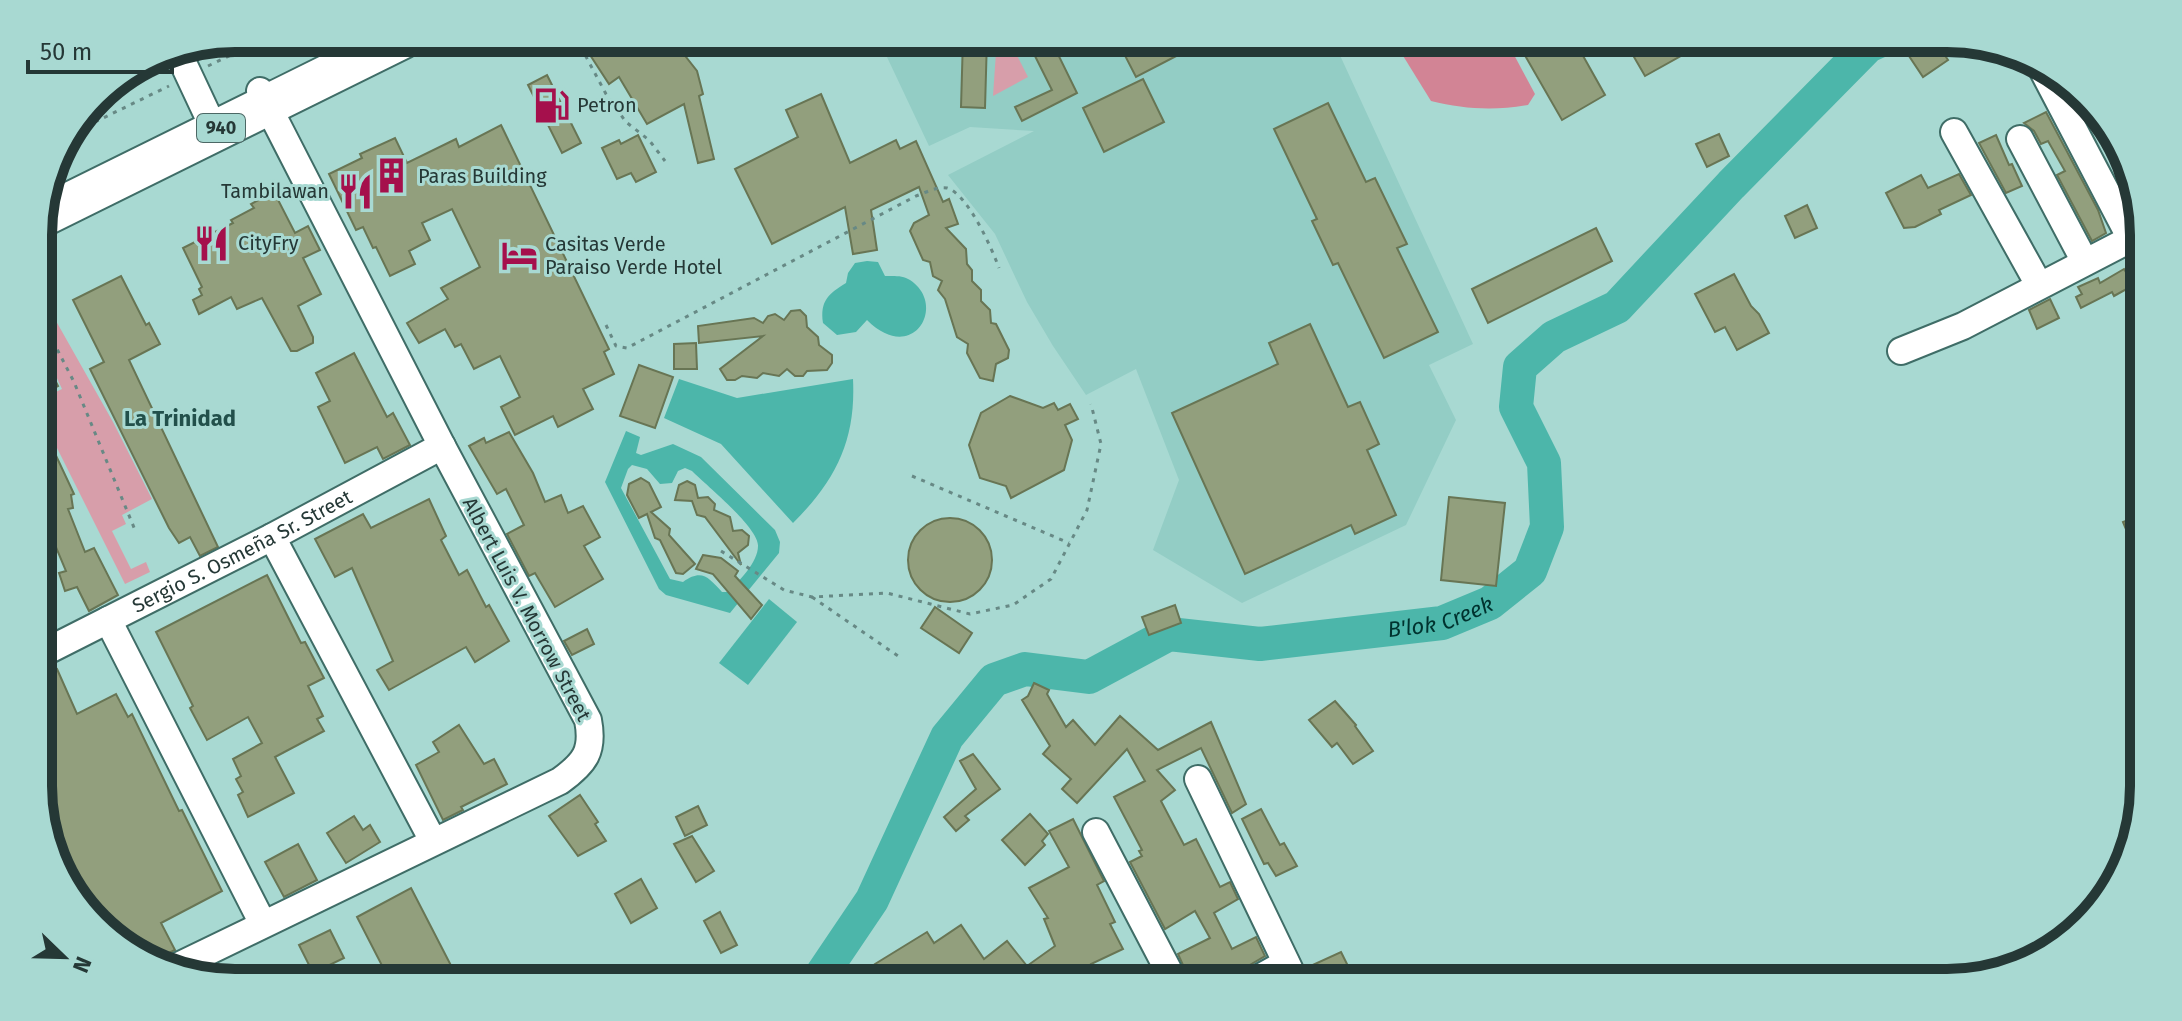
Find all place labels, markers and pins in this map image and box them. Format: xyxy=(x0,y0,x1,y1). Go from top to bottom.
fuel station icon: Petron xyxy=(532,86,570,124)
place label: Petron xyxy=(577,93,637,117)
building icon: Paras Building xyxy=(373,157,411,195)
place label: Paras Building xyxy=(418,164,547,188)
restaurant icon: Tambilawan xyxy=(336,172,374,210)
place label: Tambilawan xyxy=(221,179,329,203)
restaurant icon: CityFry xyxy=(193,224,231,262)
place label: CityFry xyxy=(238,231,299,255)
place label: Casitas Verde Paraiso Verde Hotel xyxy=(545,232,722,279)
hotel icon: Casitas Verde Paraiso Verde Hotel xyxy=(500,236,538,274)

